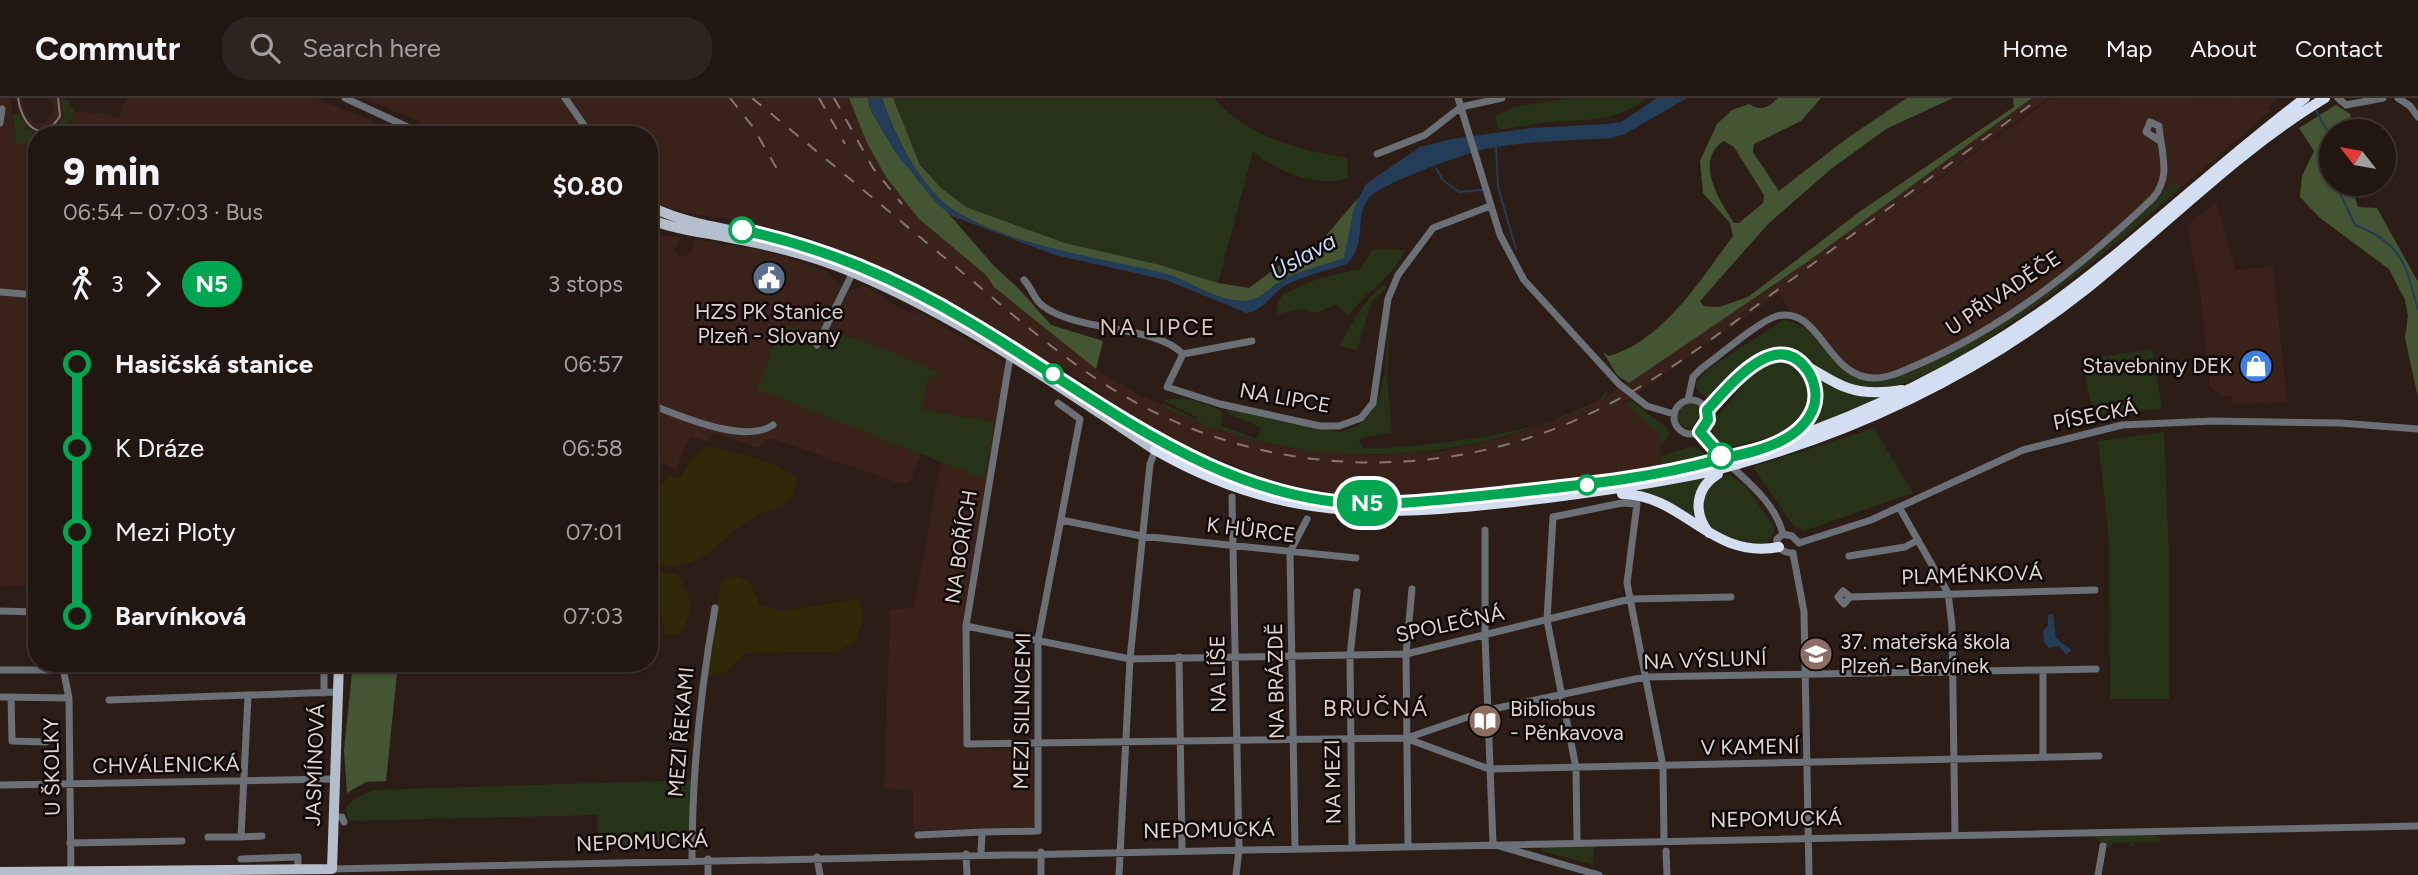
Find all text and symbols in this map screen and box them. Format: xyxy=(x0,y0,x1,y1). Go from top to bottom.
search box xyxy=(222,17,712,80)
text: Commutr xyxy=(35,29,180,68)
icon: search xyxy=(246,29,284,67)
text: Search here xyxy=(302,32,441,64)
text: Home xyxy=(2002,34,2068,63)
text: Map xyxy=(2106,34,2152,63)
text: About xyxy=(2190,34,2257,63)
text: Contact xyxy=(2295,34,2383,63)
north arrow xyxy=(2319,119,2396,196)
map controls xyxy=(2319,119,2396,196)
text: 9 min xyxy=(63,149,160,195)
text: $0.80 xyxy=(553,170,623,202)
text: 06:54 – 07:03 · Bus xyxy=(63,198,263,226)
unlabelled marker xyxy=(729,217,755,243)
water label: Úslava xyxy=(1265,227,1341,285)
street label: U PŘIVADĚČE xyxy=(1940,245,2065,340)
public building icon: HZS PK Stanice Plzeň - Slovany xyxy=(750,259,788,297)
icon: walk xyxy=(63,265,101,303)
icon: forward xyxy=(134,265,172,303)
text: N5 xyxy=(196,269,228,298)
text: 3 xyxy=(111,270,124,298)
text: 3 stops xyxy=(548,270,623,298)
place label: HZS PK Stanice Plzeň - Slovany xyxy=(695,299,843,348)
district label: NA LIPCE xyxy=(1100,313,1216,341)
shop icon: Stavebniny DEK xyxy=(2237,347,2275,385)
text: Hasičská stanice xyxy=(115,348,313,380)
text: 06:57 xyxy=(564,350,623,378)
place label: Stavebniny DEK xyxy=(2082,353,2232,378)
unlabelled marker xyxy=(1043,364,1063,384)
street label: NA LIPCE xyxy=(1238,377,1333,418)
street label: PÍSECKÁ xyxy=(2051,394,2139,435)
text: K Dráze xyxy=(115,432,204,464)
text: 06:58 xyxy=(562,434,623,462)
unlabelled marker xyxy=(1708,443,1734,469)
unlabelled marker xyxy=(1577,475,1597,495)
line badge: N5 xyxy=(1336,480,1398,526)
street label: NA BOŘÍCH xyxy=(939,488,982,605)
text: N5 xyxy=(1351,488,1383,517)
street label: K HŮRCE xyxy=(1205,512,1297,547)
text: Mezi Ploty xyxy=(115,516,236,548)
text: 07:01 xyxy=(566,518,623,546)
street label: PLAMÉNKOVÁ xyxy=(1901,560,2043,589)
text: Barvínková xyxy=(115,600,246,632)
street label: SPOLEČNÁ xyxy=(1393,600,1506,647)
text: 07:03 xyxy=(563,602,623,630)
street label: NA BRÁZDĚ xyxy=(1262,623,1289,739)
place label: 37. mateřská škola Plzeň - Barvínek xyxy=(1840,629,2010,678)
street label: MEZI SILNICEMI xyxy=(1008,632,1035,790)
street label: NA LÍŠE xyxy=(1204,635,1231,713)
school or university icon: 37. mateřská škola Plzeň - Barvínek xyxy=(1797,635,1835,673)
street label: NA VÝSLUNÍ xyxy=(1643,645,1768,674)
street label: MEZI ŘEKAMI xyxy=(662,666,699,798)
district label: BRUČNÁ xyxy=(1323,694,1429,722)
place label: Bibliobus - Pěnkavova xyxy=(1510,696,1624,745)
library icon: Bibliobus - Pěnkavova xyxy=(1466,702,1504,740)
street label: JASMÍNOVÁ xyxy=(300,703,329,827)
street label: U ŠKOLKY xyxy=(38,717,65,816)
street label: V KAMENÍ xyxy=(1700,733,1801,760)
street label: NA MEZI xyxy=(1319,739,1346,825)
street label: CHVÁLENICKÁ xyxy=(92,751,240,778)
street label: NEPOMUCKÁ xyxy=(1710,805,1842,832)
street label: NEPOMUCKÁ xyxy=(1143,816,1275,843)
street label: NEPOMUCKÁ xyxy=(576,827,708,856)

